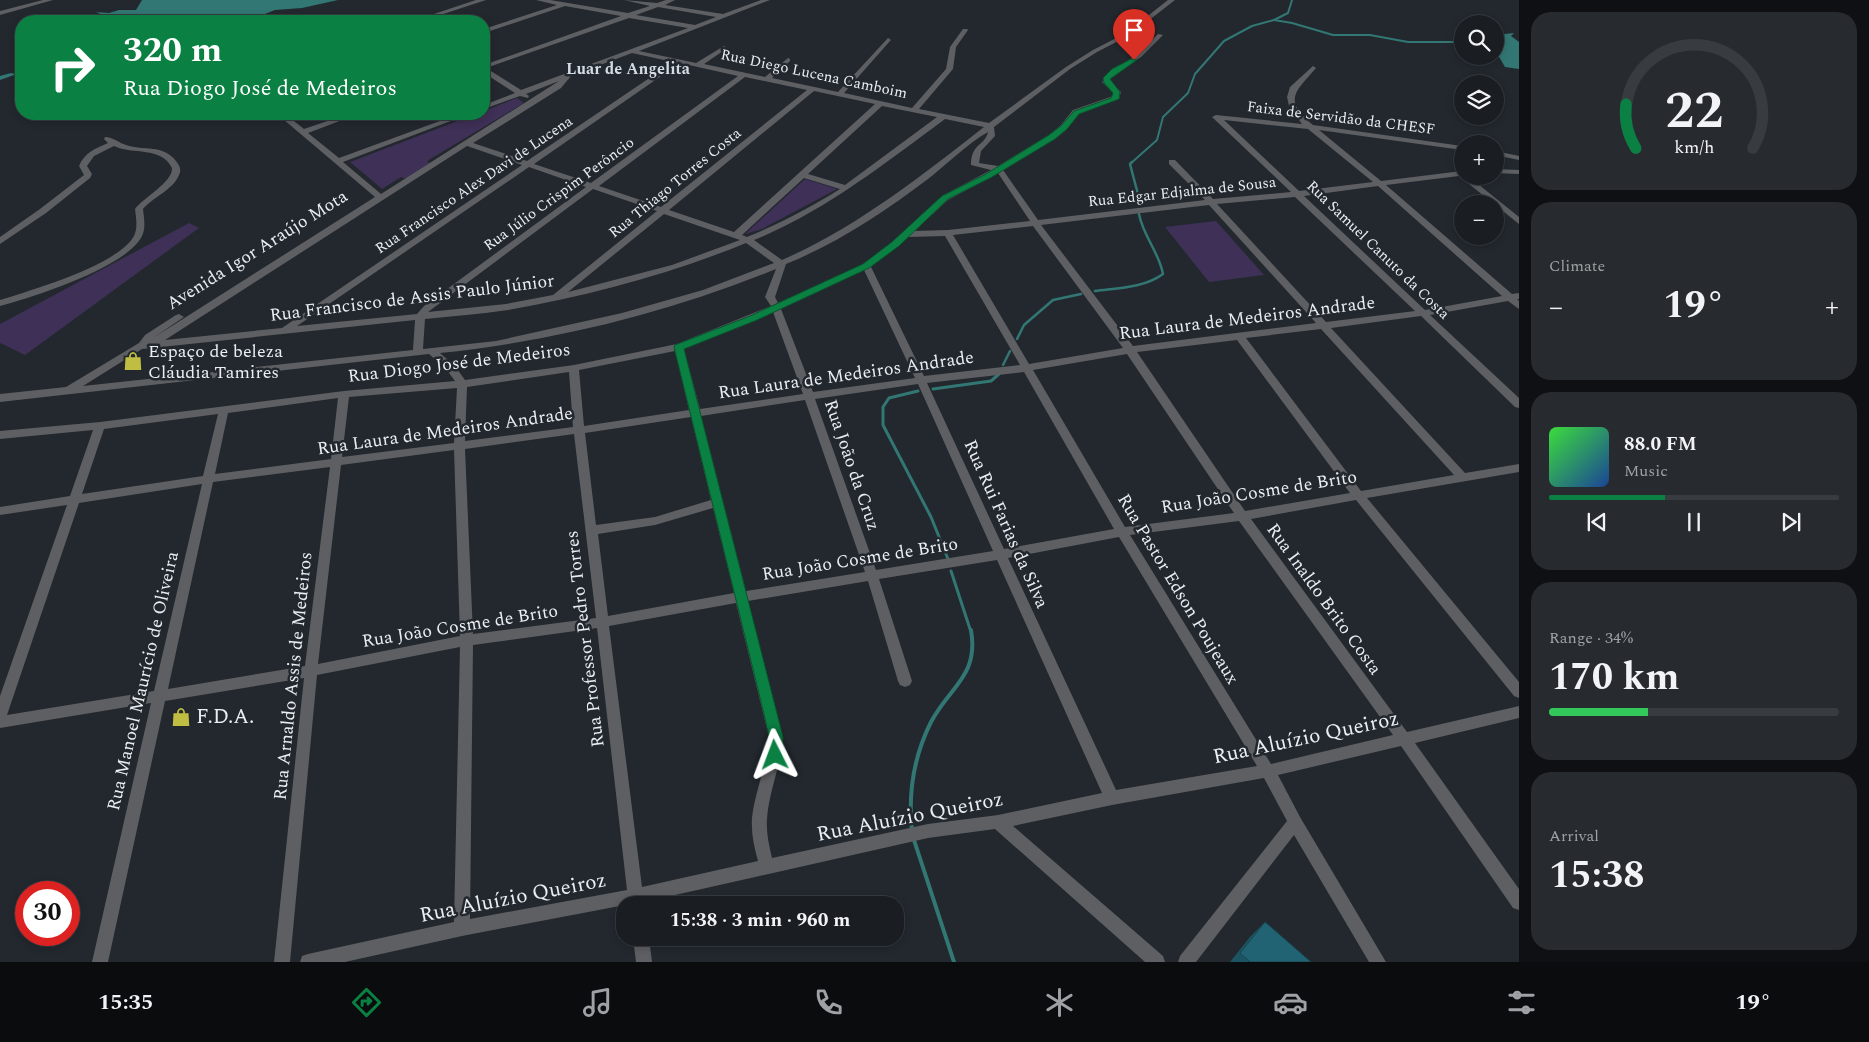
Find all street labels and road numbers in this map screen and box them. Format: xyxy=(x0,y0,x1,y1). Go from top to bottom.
street label: Rua Diego Lucena Camboim xyxy=(719,43,909,105)
street label: Faixa de Servidão da CHESF xyxy=(1246,95,1436,141)
street label: Rua Francisco Alex Davi de Lucena xyxy=(371,110,578,260)
street label: Rua Thiago Torres Costa xyxy=(604,122,747,244)
street label: Rua Júlio Crispim Perôncio xyxy=(479,131,639,257)
street label: Rua Edgar Edjalma de Sousa xyxy=(1087,171,1278,213)
street label: Rua Samuel Canuto da Costa xyxy=(1301,175,1455,325)
street label: Avenida Igor Araújo Mota xyxy=(161,183,353,317)
street label: Rua Francisco de Assis Paulo Júnior xyxy=(268,267,556,329)
street label: Rua Laura de Medeiros Andrade xyxy=(1117,289,1377,347)
street label: Rua Diogo José de Medeiros xyxy=(346,336,572,390)
street label: Rua Laura de Medeiros Andrade xyxy=(716,344,976,406)
street label: Rua João da Cruz xyxy=(817,396,887,534)
street label: Rua Laura de Medeiros Andrade xyxy=(315,400,575,462)
street label: Rua Rui Farias da Silva xyxy=(957,435,1055,613)
street label: Rua João Cosme de Brito xyxy=(1159,463,1359,521)
street label: Rua Pastor Edson Poujeaux xyxy=(1110,489,1246,689)
street label: Rua Inaldo Brito Costa xyxy=(1260,518,1388,681)
street label: Rua Professor Pedro Torres xyxy=(558,529,612,749)
street label: Rua João Cosme de Brito xyxy=(760,530,960,588)
street label: Rua Manoel Maurício de Oliveira xyxy=(100,548,186,813)
street label: Rua Arnaldo Assis de Medeiros xyxy=(267,551,319,801)
street label: Rua João Cosme de Brito xyxy=(360,597,560,655)
street label: Rua Aluízio Queiroz xyxy=(1210,703,1402,773)
street label: Rua Aluízio Queiroz xyxy=(814,783,1006,851)
street label: Rua Aluízio Queiroz xyxy=(417,864,609,932)

